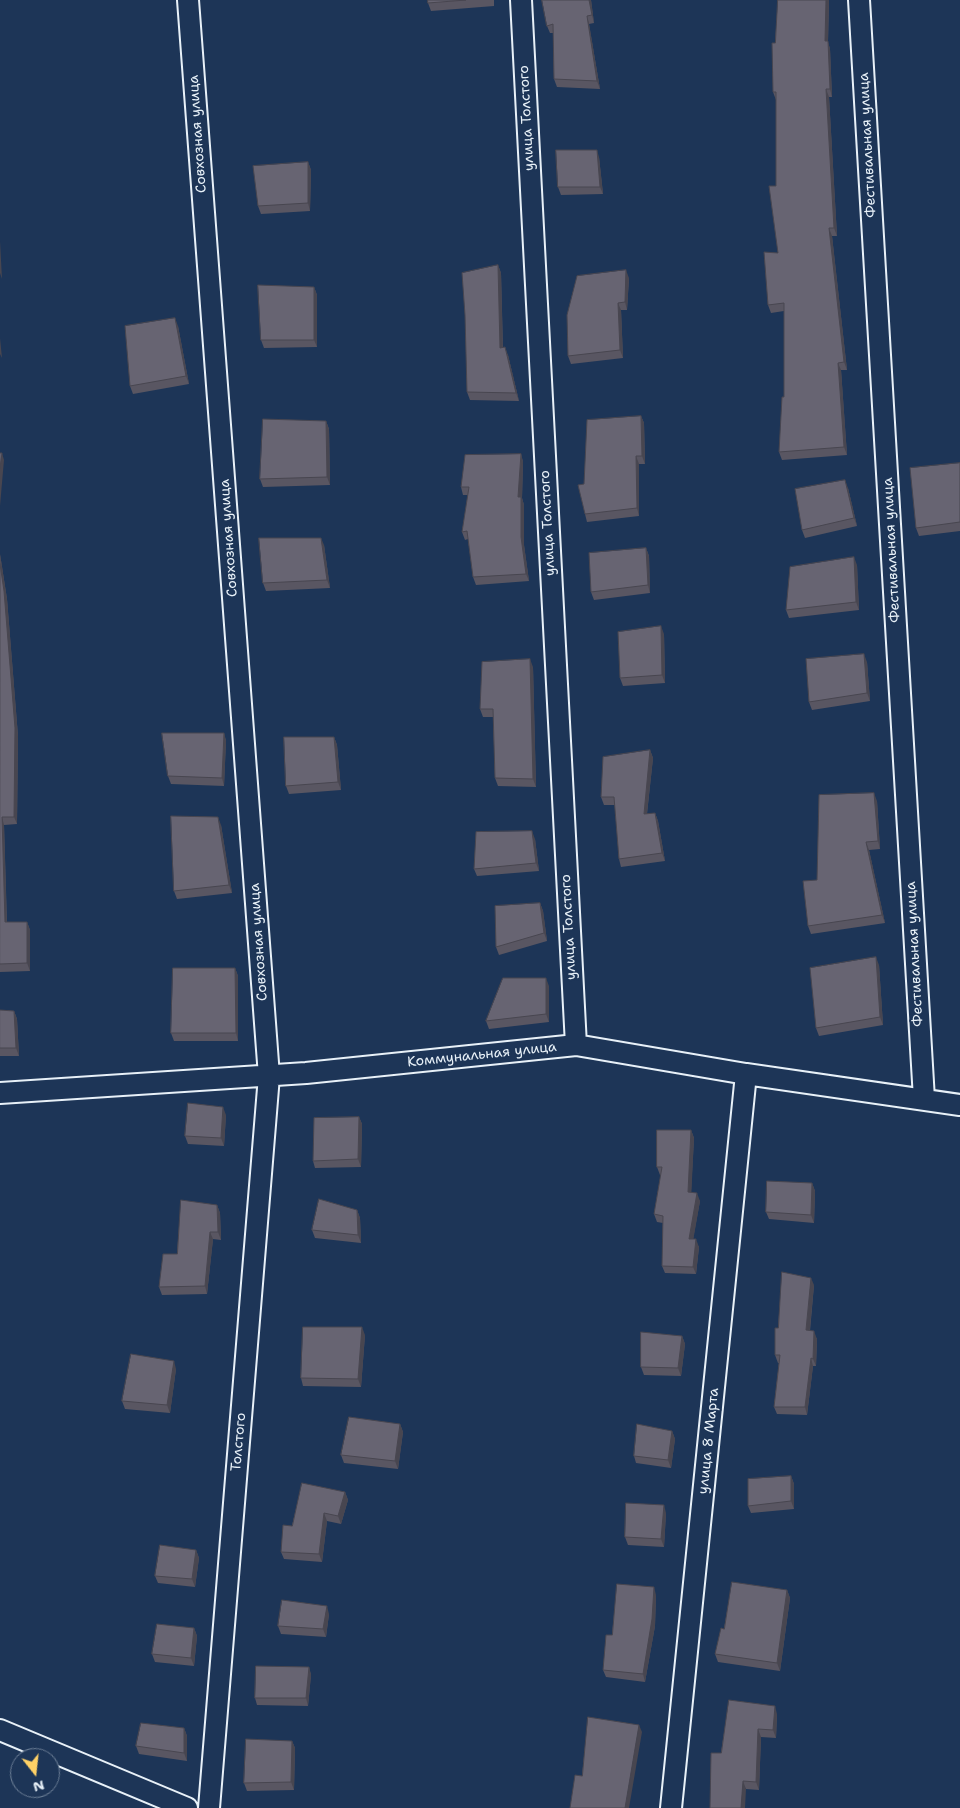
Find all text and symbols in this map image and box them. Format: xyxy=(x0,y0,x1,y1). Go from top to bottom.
street label: улица Толстого xyxy=(516,65,538,171)
street label: Фестивальная улица xyxy=(856,72,880,218)
street label: Совхозная улица xyxy=(185,74,211,194)
street label: улица Толстого xyxy=(537,470,559,576)
street label: Фестивальная улица xyxy=(880,477,904,623)
street label: Совхозная улица xyxy=(216,478,242,598)
street label: улица Толстого xyxy=(558,874,580,980)
street label: Фестивальная улица xyxy=(903,881,927,1027)
street label: Совхозная улица xyxy=(246,882,272,1002)
street label: Коммунальная улица xyxy=(407,1039,557,1071)
street label: улица 8 Марта xyxy=(695,1387,723,1495)
street label: Толстого xyxy=(228,1412,250,1472)
north arrow xyxy=(10,1748,60,1798)
text: N xyxy=(31,1776,47,1797)

